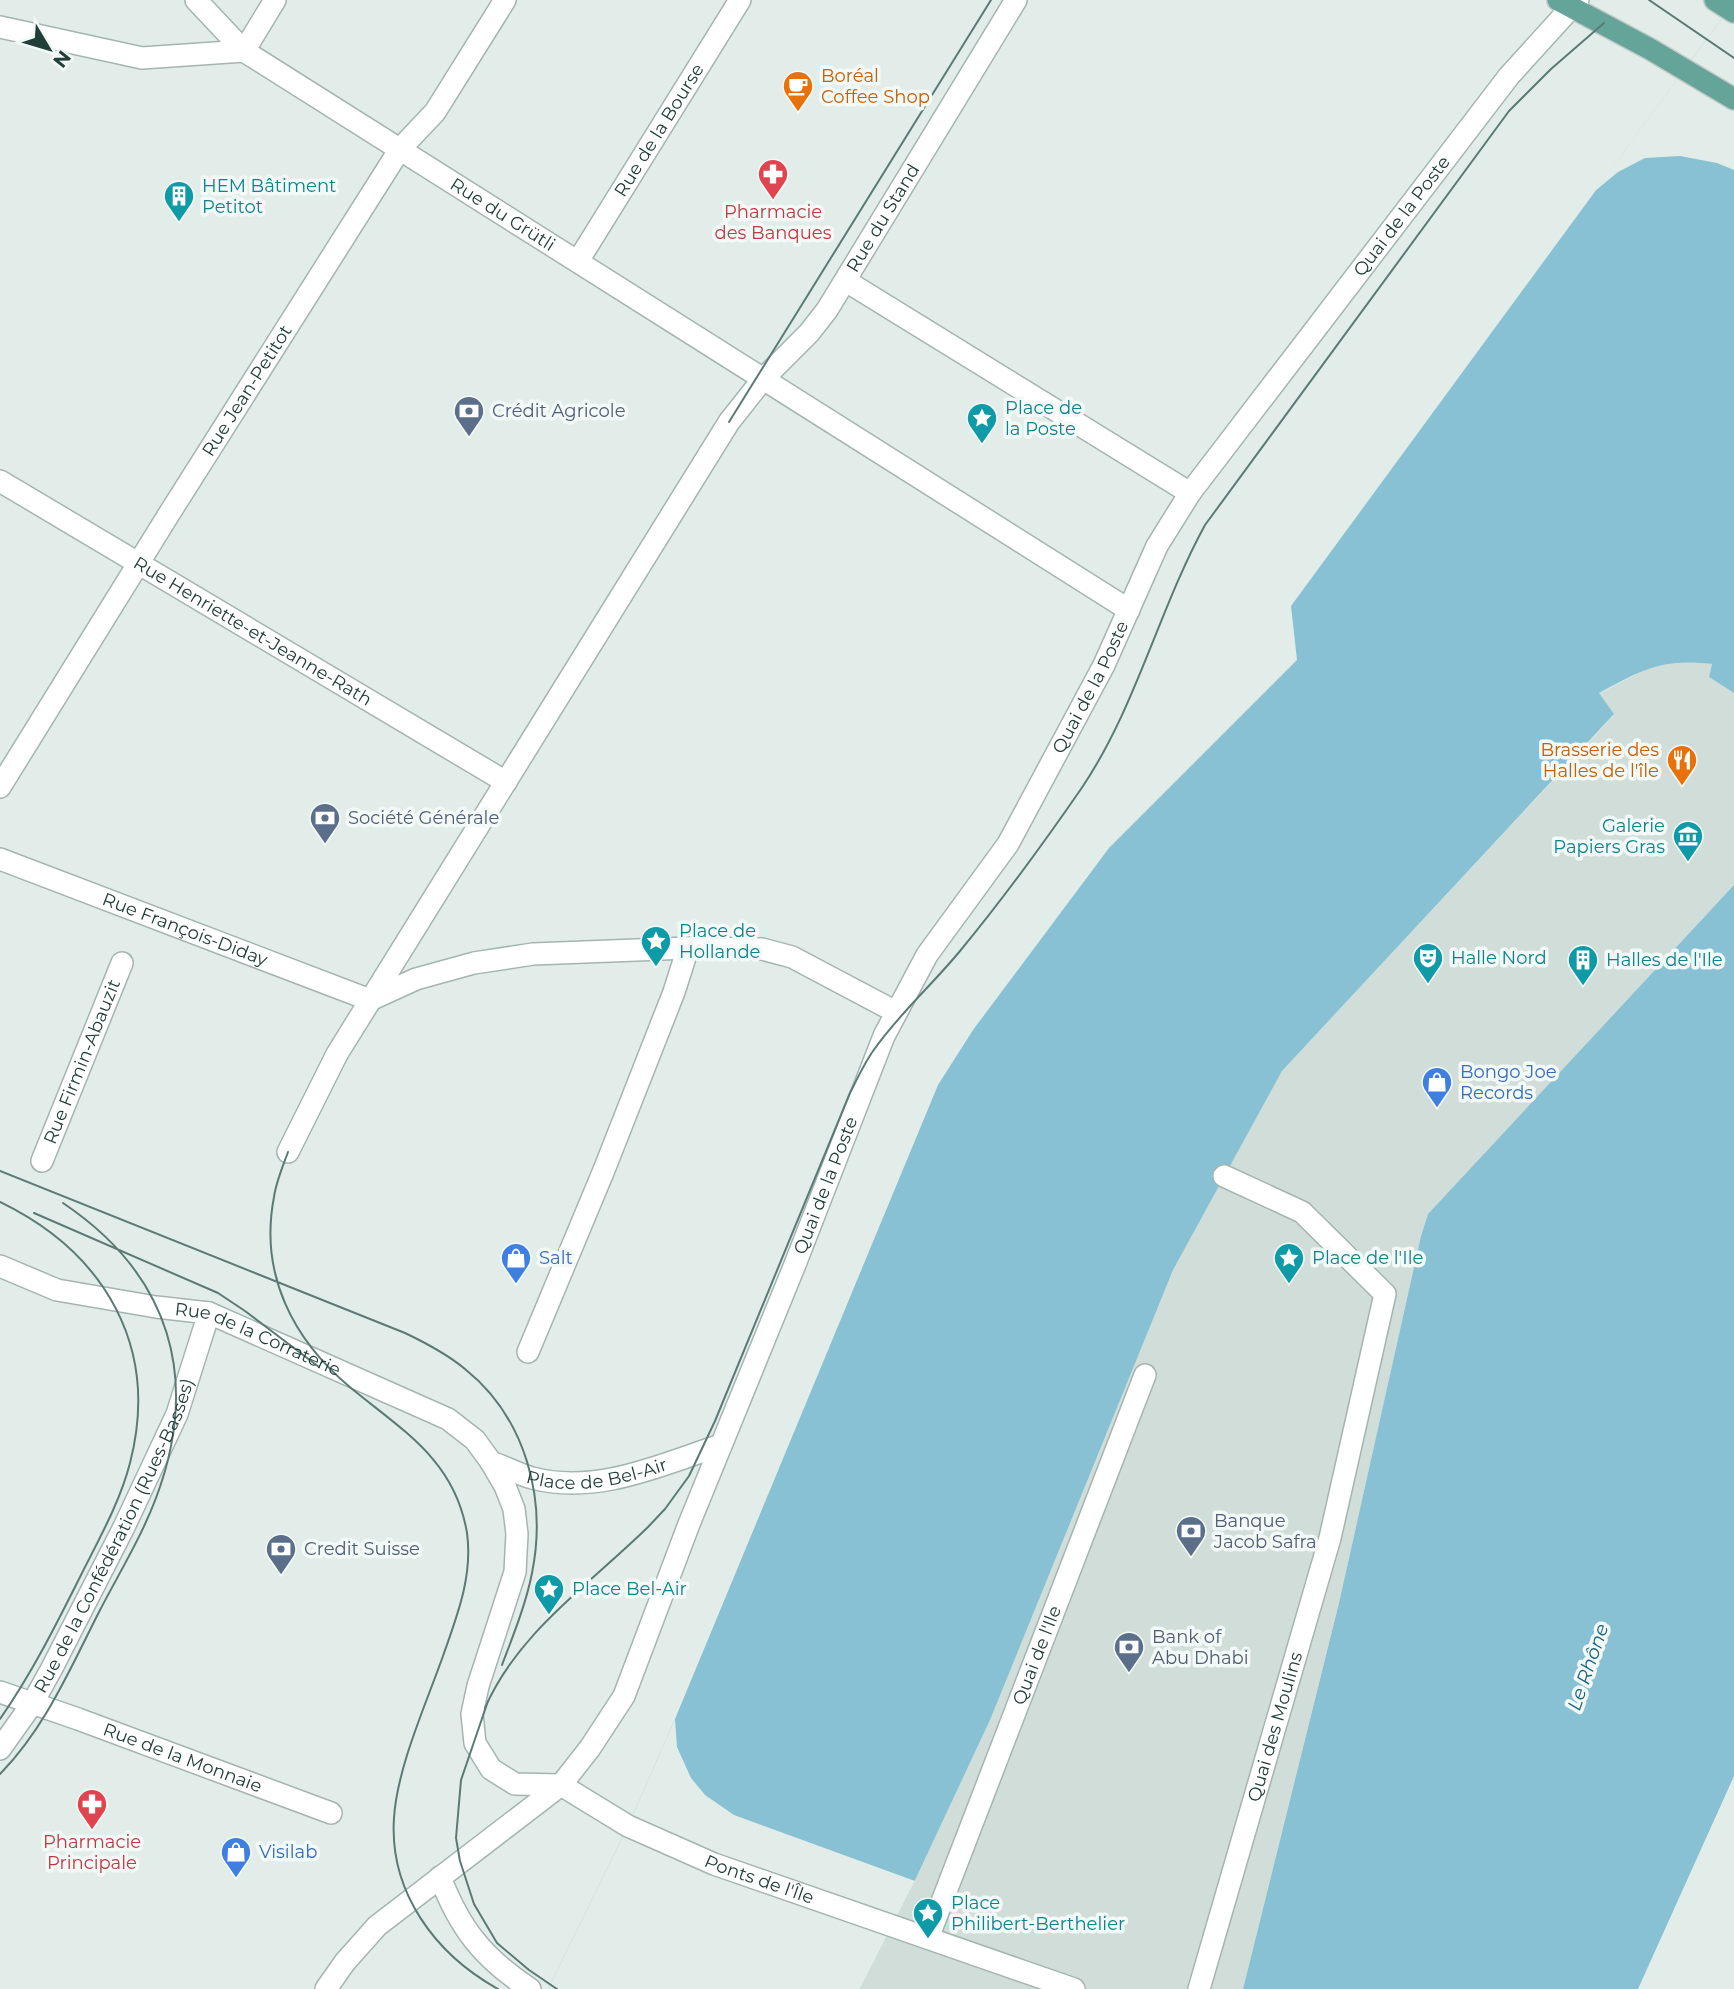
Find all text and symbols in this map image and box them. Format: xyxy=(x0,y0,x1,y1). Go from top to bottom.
north arrow xyxy=(14,14,84,84)
text: N xyxy=(48,46,76,72)
street label: Rue de la Bourse xyxy=(610,59,709,201)
place label: Boréal Coffee Shop xyxy=(821,65,930,108)
cafe icon: Boréal Coffee Shop xyxy=(781,69,815,113)
street label: Quai de la Poste xyxy=(1349,151,1455,281)
pharmacy icon: Pharmacie des Banques xyxy=(756,157,790,201)
street label: Rue du Stand xyxy=(842,160,924,276)
street label: Rue du Grütli xyxy=(446,173,559,256)
place label: HEM Bâtiment Petitot xyxy=(202,175,336,218)
building icon: HEM Bâtiment Petitot xyxy=(162,179,196,223)
place label: Pharmacie des Banques xyxy=(715,201,832,244)
street label: Rue Jean-Petitot xyxy=(197,321,297,460)
bank icon: Crédit Agricole xyxy=(452,394,486,438)
place label: Place de la Poste xyxy=(1005,397,1082,440)
place label: Crédit Agricole xyxy=(492,400,626,422)
place icon: Place de la Poste xyxy=(965,401,999,445)
street label: Rue Henriette-et-Jeanne-Rath xyxy=(130,552,376,711)
street label: Quai de la Poste xyxy=(1048,617,1133,757)
place label: Brasserie des Halles de l'île xyxy=(1541,739,1659,782)
restaurant icon: Brasserie des Halles de l'île xyxy=(1665,743,1699,787)
bank icon: Société Générale xyxy=(308,801,342,845)
place label: Société Générale xyxy=(348,807,499,829)
place label: Galerie Papiers Gras xyxy=(1553,815,1665,858)
museum icon: Galerie Papiers Gras xyxy=(1671,819,1705,863)
street label: Rue François-Diday xyxy=(99,888,271,971)
place label: Place de Hollande xyxy=(679,920,761,963)
place icon: Place de Hollande xyxy=(639,924,673,968)
theatre icon: Halle Nord xyxy=(1411,941,1445,985)
building icon: Halles de l'Ile xyxy=(1566,943,1600,987)
place label: Halle Nord xyxy=(1451,947,1547,969)
place label: Halles de l'Ile xyxy=(1606,949,1723,971)
street label: Rue Firmin-Abauzit xyxy=(39,976,125,1147)
place label: Bongo Joe Records xyxy=(1460,1061,1557,1104)
shop icon: Bongo Joe Records xyxy=(1420,1065,1454,1109)
street label: Quai de la Poste xyxy=(789,1113,863,1258)
shop icon: Salt xyxy=(499,1241,533,1285)
place icon: Place de l'Ile xyxy=(1272,1241,1306,1285)
place label: Salt xyxy=(539,1247,573,1269)
place label: Place de l'Ile xyxy=(1312,1247,1423,1269)
street label: Rue de la Corraterie xyxy=(174,1298,344,1381)
street label: Rue de la Confédération (Rues-Basses) xyxy=(29,1375,199,1697)
street label: Place de Bel-Air xyxy=(524,1453,670,1494)
place label: Banque Jacob Safra xyxy=(1213,1510,1317,1553)
bank icon: Banque Jacob Safra xyxy=(1174,1514,1208,1558)
bank icon: Credit Suisse xyxy=(264,1532,298,1576)
place label: Credit Suisse xyxy=(304,1538,420,1560)
place icon: Place Bel-Air xyxy=(532,1572,566,1616)
place label: Place Bel-Air xyxy=(572,1578,687,1600)
street label: Quai de l'Ile xyxy=(1008,1602,1066,1708)
water label: Le Rhône xyxy=(1562,1621,1614,1713)
place label: Bank of Abu Dhabi xyxy=(1152,1626,1249,1669)
bank icon: Bank of Abu Dhabi xyxy=(1112,1630,1146,1674)
street label: Quai des Moulins xyxy=(1243,1649,1307,1804)
street label: Rue de la Monnaie xyxy=(100,1718,265,1797)
pharmacy icon: Pharmacie Principale xyxy=(75,1787,109,1831)
place label: Pharmacie Principale xyxy=(43,1831,141,1874)
shop icon: Visilab xyxy=(219,1835,253,1879)
place label: Visilab xyxy=(259,1841,317,1863)
street label: Ponts de l'Île xyxy=(701,1850,817,1909)
place label: Place Philibert-Berthelier xyxy=(951,1892,1125,1935)
place icon: Place Philibert-Berthelier xyxy=(911,1896,945,1940)

